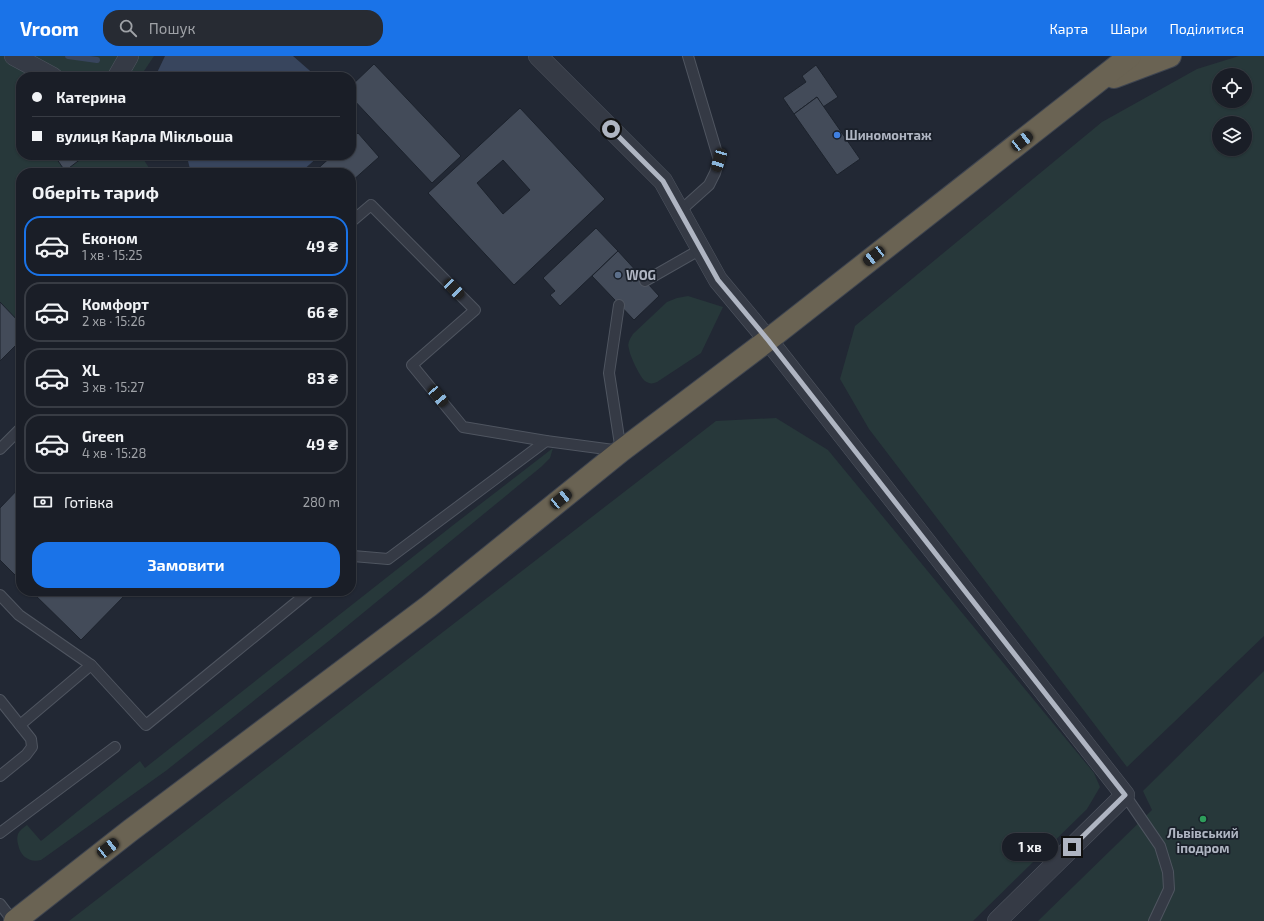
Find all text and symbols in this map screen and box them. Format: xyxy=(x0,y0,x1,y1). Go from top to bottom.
search box xyxy=(103,10,383,46)
text: Vroom xyxy=(20,17,79,40)
icon: search xyxy=(117,17,139,39)
text: Пошук xyxy=(149,19,196,37)
text: Карта xyxy=(1049,20,1088,37)
text: Шари xyxy=(1110,20,1147,37)
text: Поділитися xyxy=(1169,20,1244,37)
map controls xyxy=(1212,68,1252,156)
button: locate xyxy=(1212,68,1252,108)
text: Катерина xyxy=(56,88,126,106)
button: layers xyxy=(1212,116,1252,156)
route start xyxy=(602,120,620,138)
text: вулиця Карла Мікльоша xyxy=(56,127,233,145)
place label: Шиномонтаж xyxy=(845,127,932,143)
car xyxy=(1009,129,1035,153)
marker: Шиномонтаж xyxy=(832,130,842,140)
car xyxy=(710,147,728,173)
text: Оберіть тариф xyxy=(32,181,159,203)
icon: car xyxy=(34,228,70,264)
text: Економ xyxy=(82,229,138,247)
text: 49 ₴ xyxy=(306,237,338,255)
car xyxy=(861,244,887,268)
text: 1 хв · 15:25 xyxy=(82,247,143,263)
place label: WOG xyxy=(626,267,656,283)
marker: WOG xyxy=(613,270,623,280)
car xyxy=(441,276,467,302)
icon: car xyxy=(34,294,70,330)
text: Комфорт xyxy=(82,295,149,313)
text: 66 ₴ xyxy=(307,303,338,321)
text: 2 хв · 15:26 xyxy=(82,313,145,329)
icon: car xyxy=(34,360,70,396)
text: XL xyxy=(82,361,100,379)
text: 83 ₴ xyxy=(307,369,338,387)
text: 3 хв · 15:27 xyxy=(82,379,144,395)
car xyxy=(426,383,450,409)
icon: car xyxy=(34,426,70,462)
text: Green xyxy=(82,427,124,445)
text: 49 ₴ xyxy=(306,435,338,453)
text: 4 хв · 15:28 xyxy=(82,445,146,461)
car xyxy=(548,487,574,511)
icon: cash xyxy=(32,491,54,513)
text: Готівка xyxy=(64,493,114,511)
text: 280 m xyxy=(303,494,340,510)
button: Замовити xyxy=(32,542,340,588)
marker: Львівський іподром xyxy=(1198,814,1208,824)
place label: Львівський іподром xyxy=(1167,825,1239,856)
callout: 1 хв xyxy=(1002,833,1058,861)
car xyxy=(95,836,121,860)
route end xyxy=(1063,838,1081,856)
text: 1 хв xyxy=(1018,839,1042,855)

